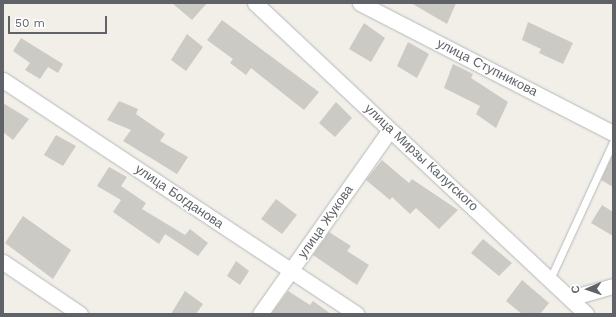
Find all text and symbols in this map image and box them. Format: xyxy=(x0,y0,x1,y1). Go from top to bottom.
scale bar xyxy=(10,8,109,34)
text: 50 m xyxy=(15,16,45,30)
street label: улица Ступникова xyxy=(434,36,540,100)
street label: улица Мирзы Калугского xyxy=(361,101,481,215)
street label: улица Богданова xyxy=(132,162,226,232)
street label: улица Жукова xyxy=(295,182,357,262)
north arrow xyxy=(568,269,608,309)
text: С xyxy=(569,285,582,294)

